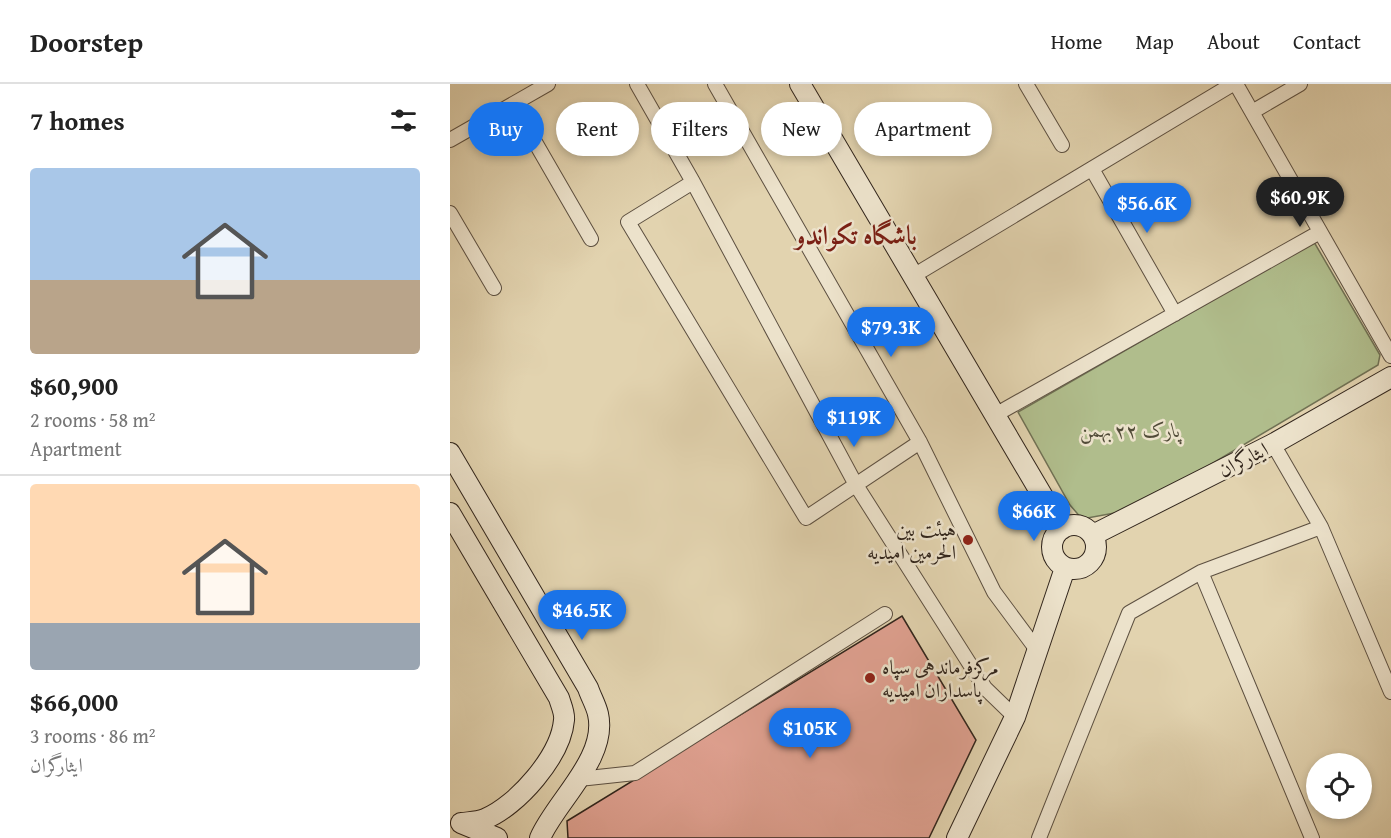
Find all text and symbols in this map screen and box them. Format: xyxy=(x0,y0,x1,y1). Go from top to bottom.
text: Doorstep xyxy=(30,21,143,62)
text: Home xyxy=(1051,26,1102,57)
text: Map xyxy=(1135,26,1174,57)
text: About xyxy=(1207,26,1260,57)
text: Contact xyxy=(1293,26,1361,57)
text: 7 homes xyxy=(30,101,125,140)
chip: Buy xyxy=(468,102,544,156)
chip: Rent xyxy=(556,102,639,156)
chip: Filters xyxy=(651,102,749,156)
chip: New xyxy=(761,102,842,156)
chip: Apartment xyxy=(854,102,992,156)
icon: filters xyxy=(387,104,420,137)
pin: $60.9K xyxy=(1251,177,1349,228)
text: $60.9K xyxy=(1270,182,1330,211)
pin: $56.6K xyxy=(1098,183,1196,234)
text: $56.6K xyxy=(1117,188,1177,217)
icon: home xyxy=(171,207,279,315)
district label: باشگاه تکواندو xyxy=(792,215,917,254)
pin: $79.3K xyxy=(842,307,940,358)
text: $79.3K xyxy=(861,312,921,341)
text: $60,900 xyxy=(30,366,118,405)
pin: $119K xyxy=(812,397,896,448)
text: $119K xyxy=(827,402,881,431)
text: 2 rooms · 58 m² xyxy=(30,405,156,434)
park label: پارک ۲۲ بهمن xyxy=(1079,415,1183,445)
text: Apartment xyxy=(30,434,122,463)
street label: ایثارگران xyxy=(1213,434,1273,484)
pin: $66K xyxy=(998,491,1070,542)
text: $66K xyxy=(1012,496,1056,525)
place label: هیئت بین الحرمین امیدیه xyxy=(867,514,956,566)
icon: home xyxy=(171,523,279,631)
marker: هیئت بین الحرمین امیدیه xyxy=(961,533,975,547)
pin: $46.5K xyxy=(533,590,631,641)
text: $46.5K xyxy=(552,595,612,624)
place label: مرکزفرماندهی سپاه پاسداران امیدیه xyxy=(882,652,999,705)
marker: مرکزفرماندهی سپاه پاسداران امیدیه xyxy=(863,671,877,685)
text: $66,000 xyxy=(30,682,118,721)
pin: $105K xyxy=(768,708,852,759)
text: $105K xyxy=(783,713,837,742)
text: 3 rooms · 86 m² xyxy=(30,721,156,750)
text: ایثارگران xyxy=(30,750,83,779)
map controls xyxy=(1306,753,1372,819)
button: locate xyxy=(1306,753,1372,819)

